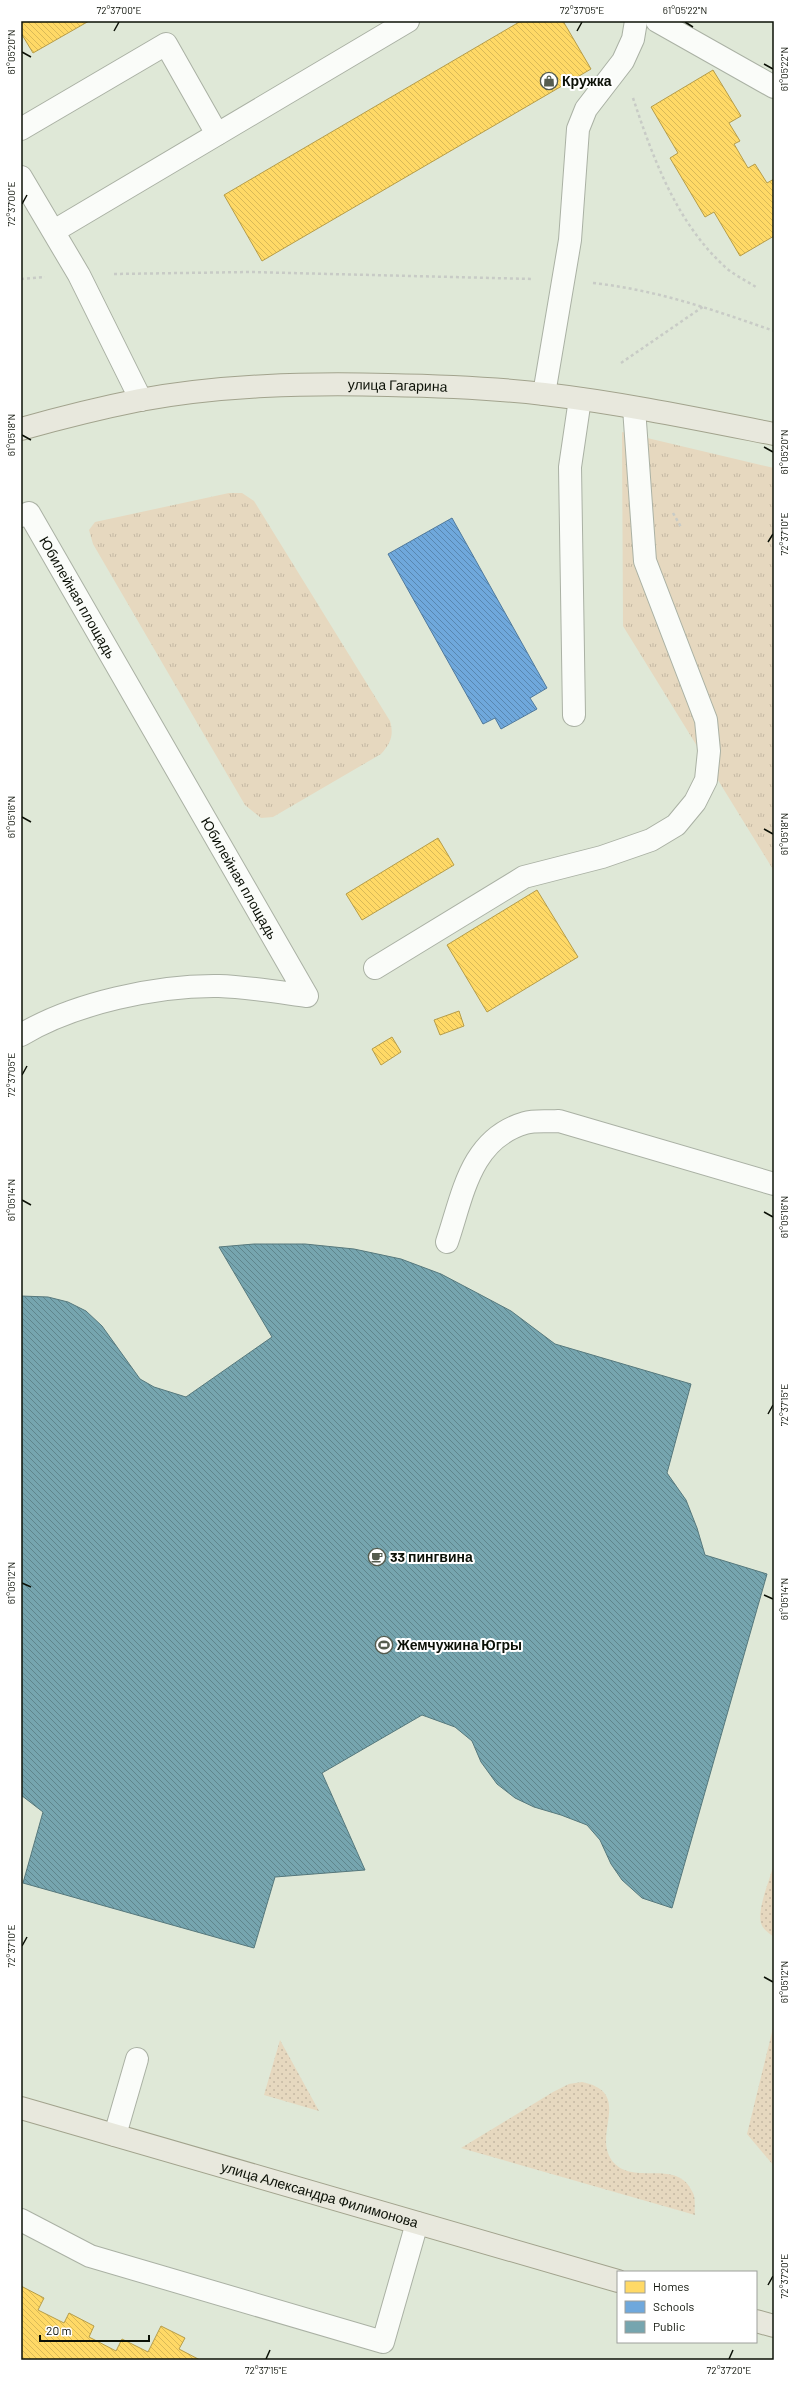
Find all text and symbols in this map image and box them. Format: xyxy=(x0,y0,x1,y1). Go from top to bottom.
text: 72°37'00"E xyxy=(96,4,142,16)
text: 72°37'05"E xyxy=(560,4,604,16)
text: 61°05'22"N xyxy=(663,4,707,16)
text: 61°05'20"N xyxy=(5,30,17,74)
text: 61°05'22"N xyxy=(778,47,790,91)
shop icon: Кружка xyxy=(539,71,559,91)
place label: Кружка xyxy=(562,72,612,89)
text: 72°37'00"E xyxy=(5,181,17,227)
street label: улица Гагарина xyxy=(348,375,448,395)
text: 61°05'18"N xyxy=(5,414,17,456)
text: 61°05'20"N xyxy=(778,430,790,474)
text: 72°37'10"E xyxy=(778,513,790,555)
street label: Юбилейная площадь xyxy=(36,533,120,661)
text: 61°05'16"N xyxy=(5,796,17,838)
text: 61°05'18"N xyxy=(778,813,790,855)
street label: Юбилейная площадь xyxy=(198,814,282,942)
text: 72°37'05"E xyxy=(5,1053,17,1097)
text: 61°05'14"N xyxy=(5,1179,17,1221)
text: 61°05'16"N xyxy=(778,1196,790,1238)
text: 72°37'15"E xyxy=(778,1384,790,1426)
cafe icon: 33 пингвина xyxy=(367,1547,387,1567)
place label: 33 пингвина xyxy=(390,1548,473,1565)
text: 61°05'12"N xyxy=(5,1562,17,1604)
text: 61°05'14"N xyxy=(778,1578,790,1620)
sports icon: Жемчужина Югры xyxy=(374,1635,394,1655)
place label: Жемчужина Югры xyxy=(396,1636,522,1653)
text: 72°37'10"E xyxy=(5,1925,17,1967)
text: 61°05'12"N xyxy=(778,1961,790,2003)
street label: улица Александра Филимонова xyxy=(219,2157,421,2231)
text: 72°37'20"E xyxy=(778,2254,790,2298)
legend xyxy=(617,2271,757,2343)
text: Homes xyxy=(653,2279,690,2293)
text: Schools xyxy=(653,2299,694,2313)
scale bar xyxy=(40,2317,149,2343)
text: Public xyxy=(653,2319,685,2333)
text: 20 m xyxy=(46,2323,72,2337)
text: 72°37'15"E xyxy=(245,2364,287,2376)
text: 72°37'20"E xyxy=(707,2364,751,2376)

